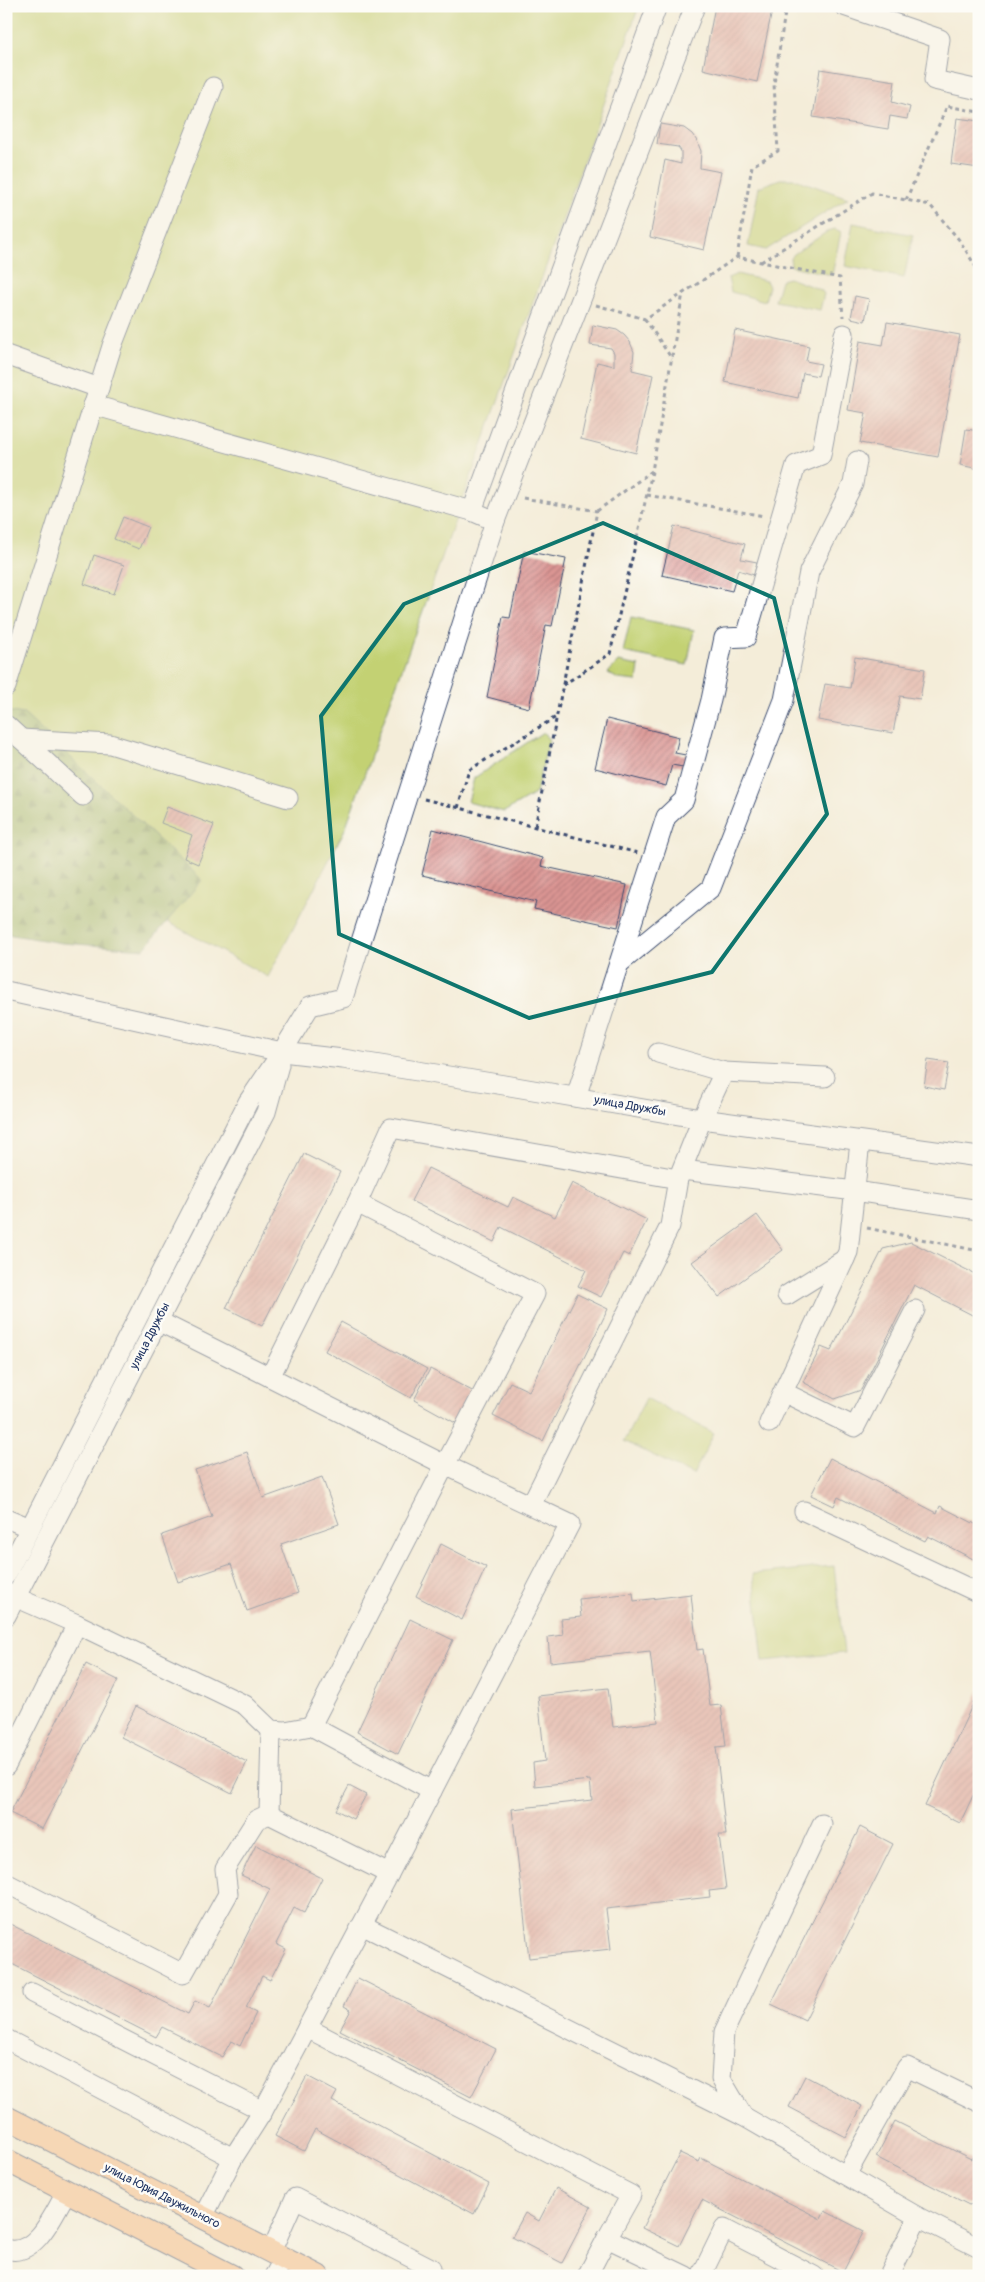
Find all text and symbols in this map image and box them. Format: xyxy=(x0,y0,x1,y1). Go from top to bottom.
street label: улица Дружбы xyxy=(592,1092,667,1120)
street label: улица Дружбы xyxy=(126,1300,173,1373)
street label: улица Юрия Двужильного xyxy=(101,2160,223,2232)

